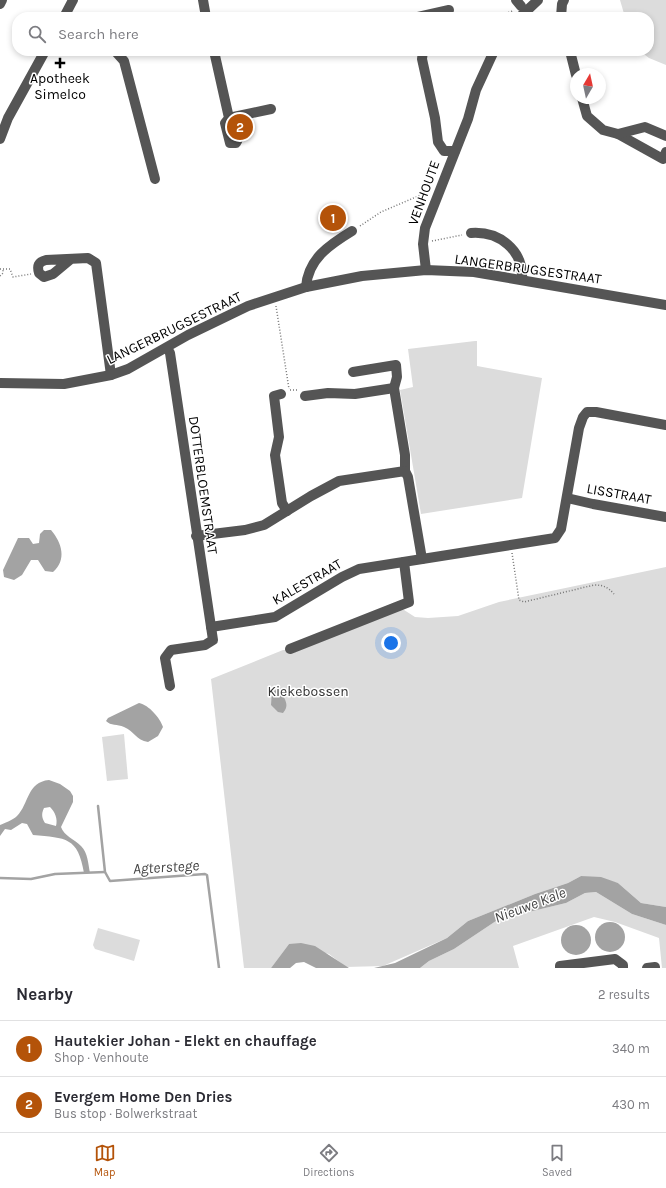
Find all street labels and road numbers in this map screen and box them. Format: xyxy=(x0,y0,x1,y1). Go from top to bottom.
street label: VENHOUTE xyxy=(404,158,444,228)
street label: LANGERBRUGSESTRAAT xyxy=(454,250,602,288)
street label: LANGERBRUGSESTRAAT xyxy=(104,288,244,368)
street label: DOTTERBLOEMSTRAAT xyxy=(185,415,221,555)
street label: LISSTRAAT xyxy=(585,480,653,508)
street label: KALESTRAAT xyxy=(269,555,345,609)

